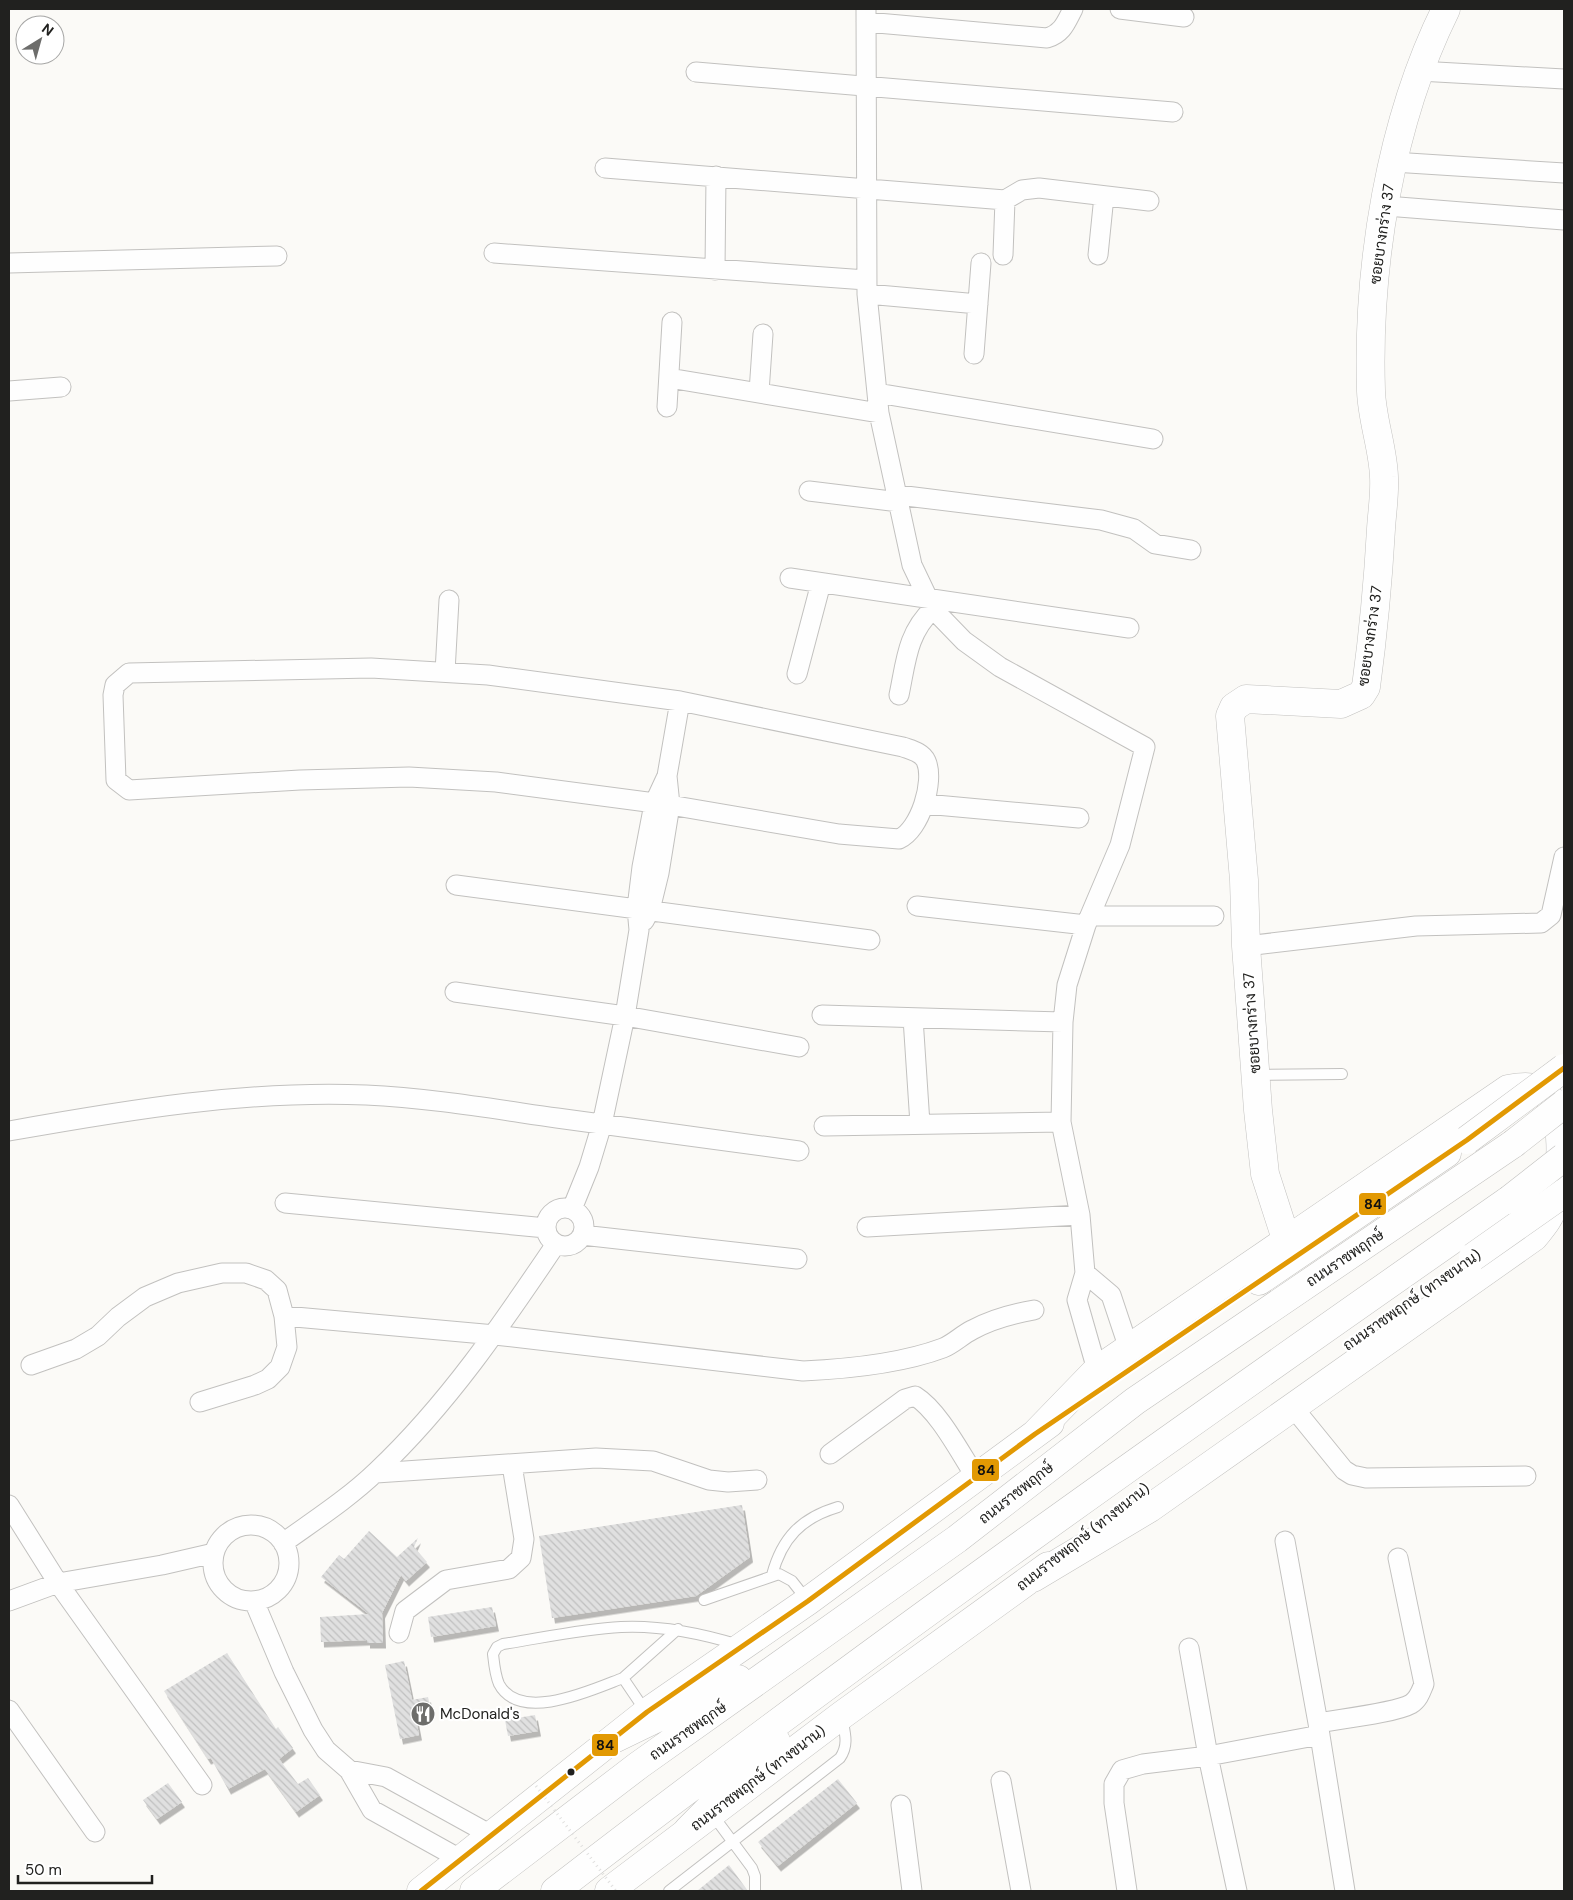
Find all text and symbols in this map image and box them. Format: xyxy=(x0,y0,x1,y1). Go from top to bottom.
north arrow xyxy=(15,15,65,65)
text: N xyxy=(38,19,57,40)
street label: ซอยบางกร่าง 37 xyxy=(1365,183,1399,285)
street label: ซอยบางกร่าง 37 xyxy=(1353,585,1387,687)
street label: ซอยบางกร่าง 37 xyxy=(1239,972,1265,1074)
line badge: 84 xyxy=(1358,1192,1387,1216)
text: 84 xyxy=(1364,1195,1382,1213)
street label: ถนนราชพฤกษ์ xyxy=(1302,1224,1388,1291)
street label: ถนนราชพฤกษ์ (ทางขนาน) xyxy=(1339,1245,1485,1355)
street label: ถนนราชพฤกษ์ xyxy=(974,1457,1058,1529)
line badge: 84 xyxy=(971,1458,1000,1482)
text: 84 xyxy=(977,1461,995,1479)
street label: ถนนราชพฤกษ์ (ทางขนาน) xyxy=(1012,1479,1154,1595)
street label: ถนนราชพฤกษ์ xyxy=(645,1697,731,1765)
restaurant icon: McDonald's xyxy=(410,1701,436,1727)
place label: McDonald's xyxy=(440,1704,520,1724)
street label: ถนนราชพฤกษ์ (ทางขนาน) xyxy=(686,1721,830,1835)
line badge: 84 xyxy=(591,1733,619,1757)
text: 84 xyxy=(596,1736,614,1754)
unlabelled marker xyxy=(566,1767,576,1777)
scale bar xyxy=(18,1852,151,1884)
text: 50 m xyxy=(25,1860,62,1880)

